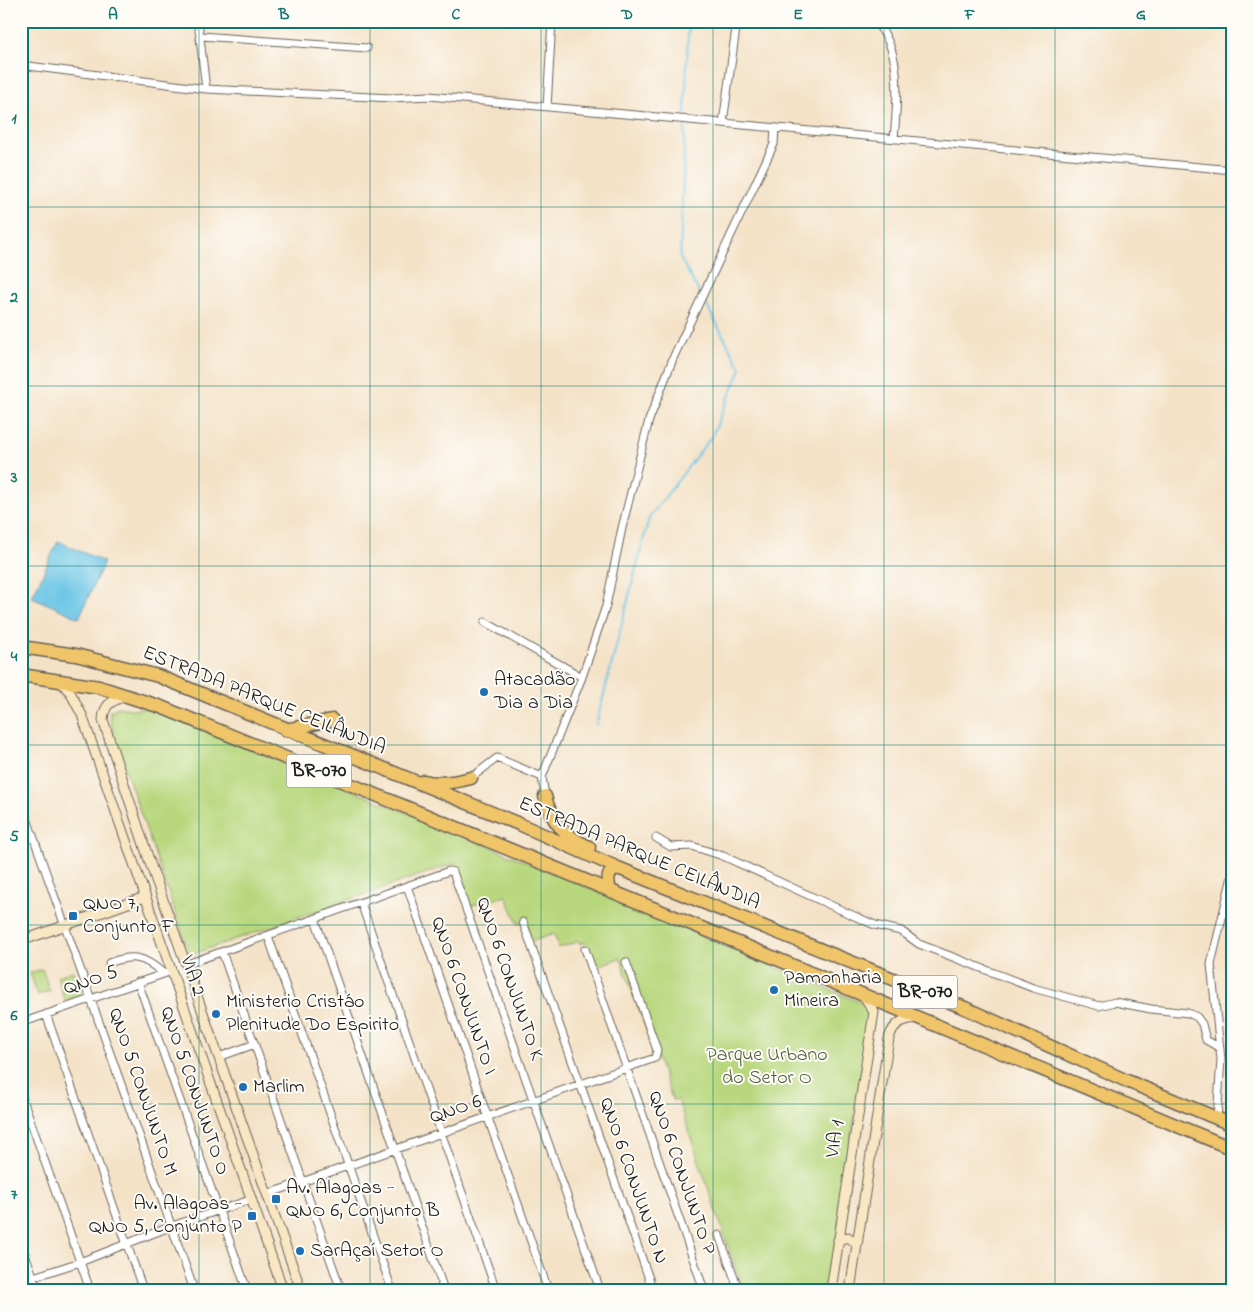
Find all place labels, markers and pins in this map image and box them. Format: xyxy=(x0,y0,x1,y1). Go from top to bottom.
place label: Atacadão Dia a Dia xyxy=(493,666,575,718)
marker: Atacadão Dia a Dia xyxy=(478,686,490,698)
place label: QNO 7, Conjunto F xyxy=(83,890,175,942)
marker: QNO 7, Conjunto F xyxy=(67,910,79,922)
place label: Pamonharia Mineira xyxy=(784,964,882,1016)
marker: Pamonharia Mineira xyxy=(768,984,780,996)
place label: Ministerio Cristáo Plenitude Do Espirito xyxy=(226,988,399,1040)
marker: Ministerio Cristáo Plenitude Do Espirito xyxy=(210,1008,222,1020)
place label: Marlim xyxy=(253,1073,305,1102)
marker: Marlim xyxy=(237,1081,249,1093)
place label: Av. Alagoas - QNO 6, Conjunto B xyxy=(286,1174,440,1226)
place label: Av. Alagoas - QNO 5, Conjunto P xyxy=(89,1190,243,1242)
marker: Av. Alagoas - QNO 6, Conjunto B xyxy=(270,1193,282,1205)
marker: Av. Alagoas - QNO 5, Conjunto P xyxy=(246,1210,258,1222)
place label: SarAçaí Setor O xyxy=(310,1237,444,1266)
marker: SarAçaí Setor O xyxy=(294,1245,306,1257)

